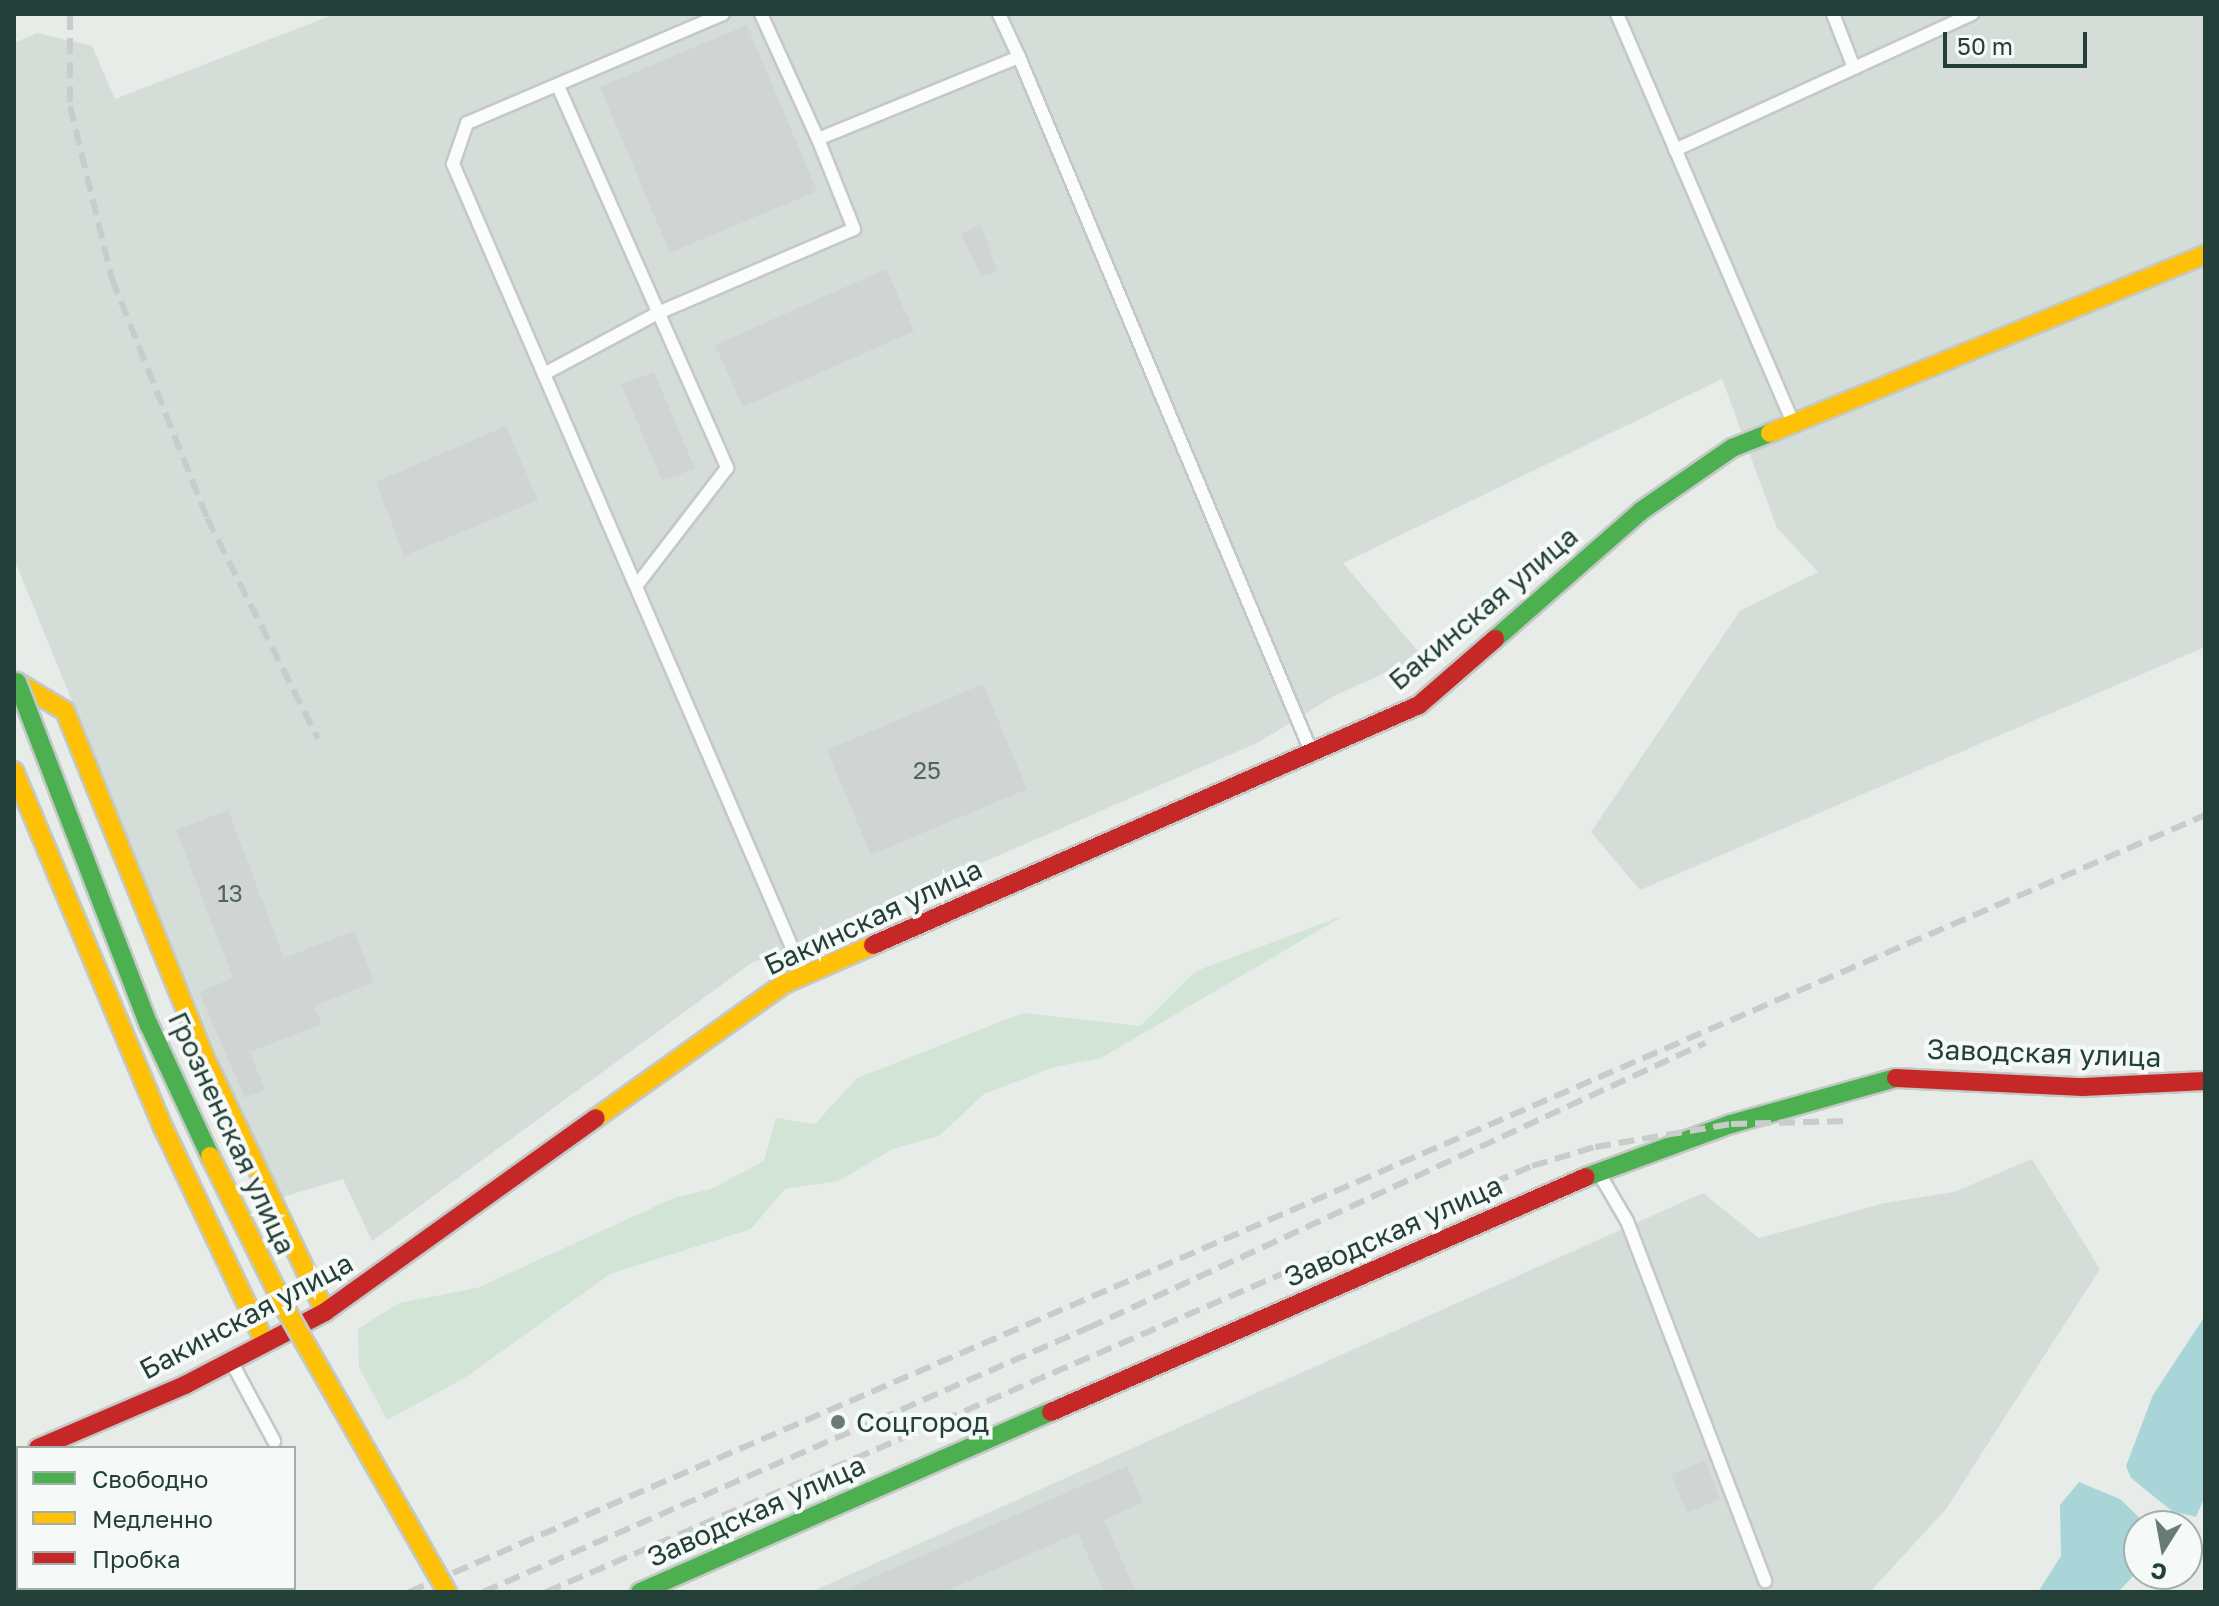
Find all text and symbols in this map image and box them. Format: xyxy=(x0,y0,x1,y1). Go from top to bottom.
scale bar xyxy=(1947,16,2091,66)
text: 50 m xyxy=(1957,31,2013,60)
street label: Бакинская улица xyxy=(1382,519,1584,697)
house number: 25 xyxy=(913,756,941,784)
street label: Бакинская улица xyxy=(759,852,987,982)
house number: 13 xyxy=(217,879,243,907)
street label: Грозненская улица xyxy=(161,1006,303,1260)
street label: Заводская улица xyxy=(1926,1032,2162,1074)
street label: Заводская улица xyxy=(1279,1168,1507,1294)
street label: Бакинская улица xyxy=(134,1246,358,1386)
place label: Соцгород xyxy=(856,1405,989,1439)
marker: Соцгород xyxy=(827,1411,849,1433)
legend xyxy=(16,1446,296,1590)
street label: Заводская улица xyxy=(642,1448,870,1574)
text: Свободно xyxy=(92,1464,208,1493)
text: Медленно xyxy=(92,1504,213,1533)
north arrow xyxy=(2123,1510,2203,1590)
text: Пробка xyxy=(92,1544,181,1573)
text: С xyxy=(2148,1557,2169,1587)

